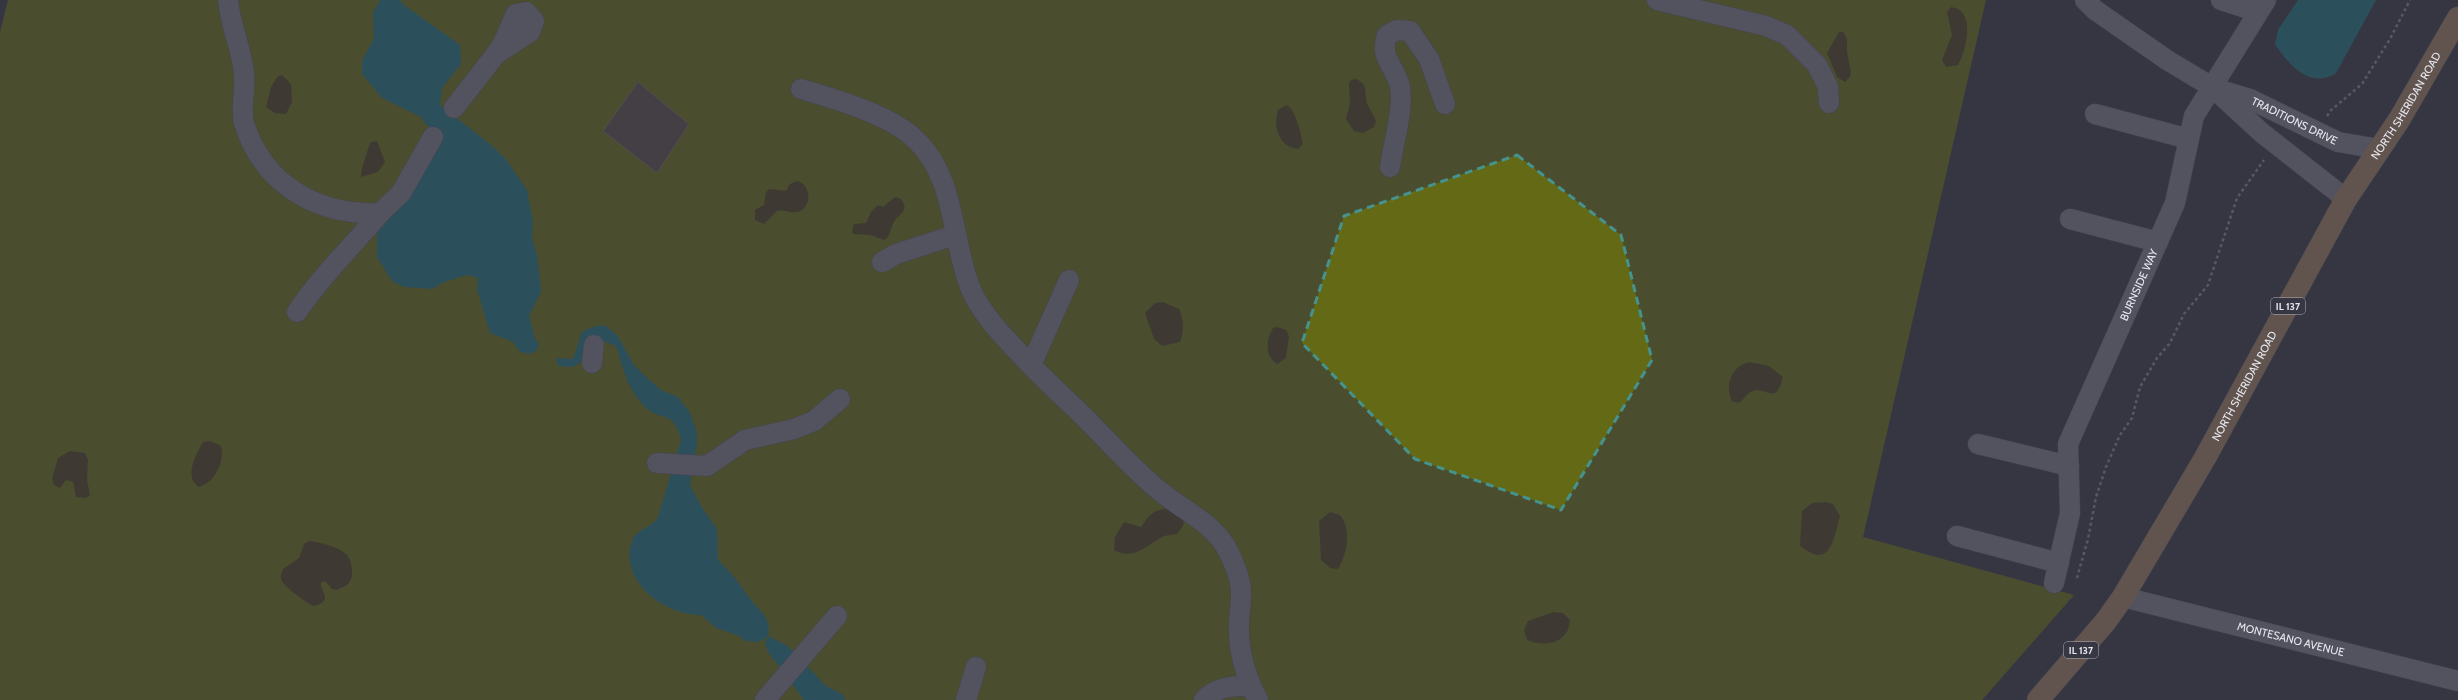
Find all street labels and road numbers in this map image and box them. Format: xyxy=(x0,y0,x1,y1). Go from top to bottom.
street label: NORTH SHERIDAN ROAD xyxy=(2368,49,2444,162)
street label: TRADITIONS DRIVE xyxy=(2249,94,2340,148)
street label: BURNSIDE WAY xyxy=(2117,246,2161,323)
road number: IL 137 xyxy=(2271,298,2305,314)
street label: NORTH SHERIDAN ROAD xyxy=(2209,329,2280,444)
street label: MONTESANO AVENUE xyxy=(2236,619,2346,659)
road number: IL 137 xyxy=(2064,642,2098,658)

